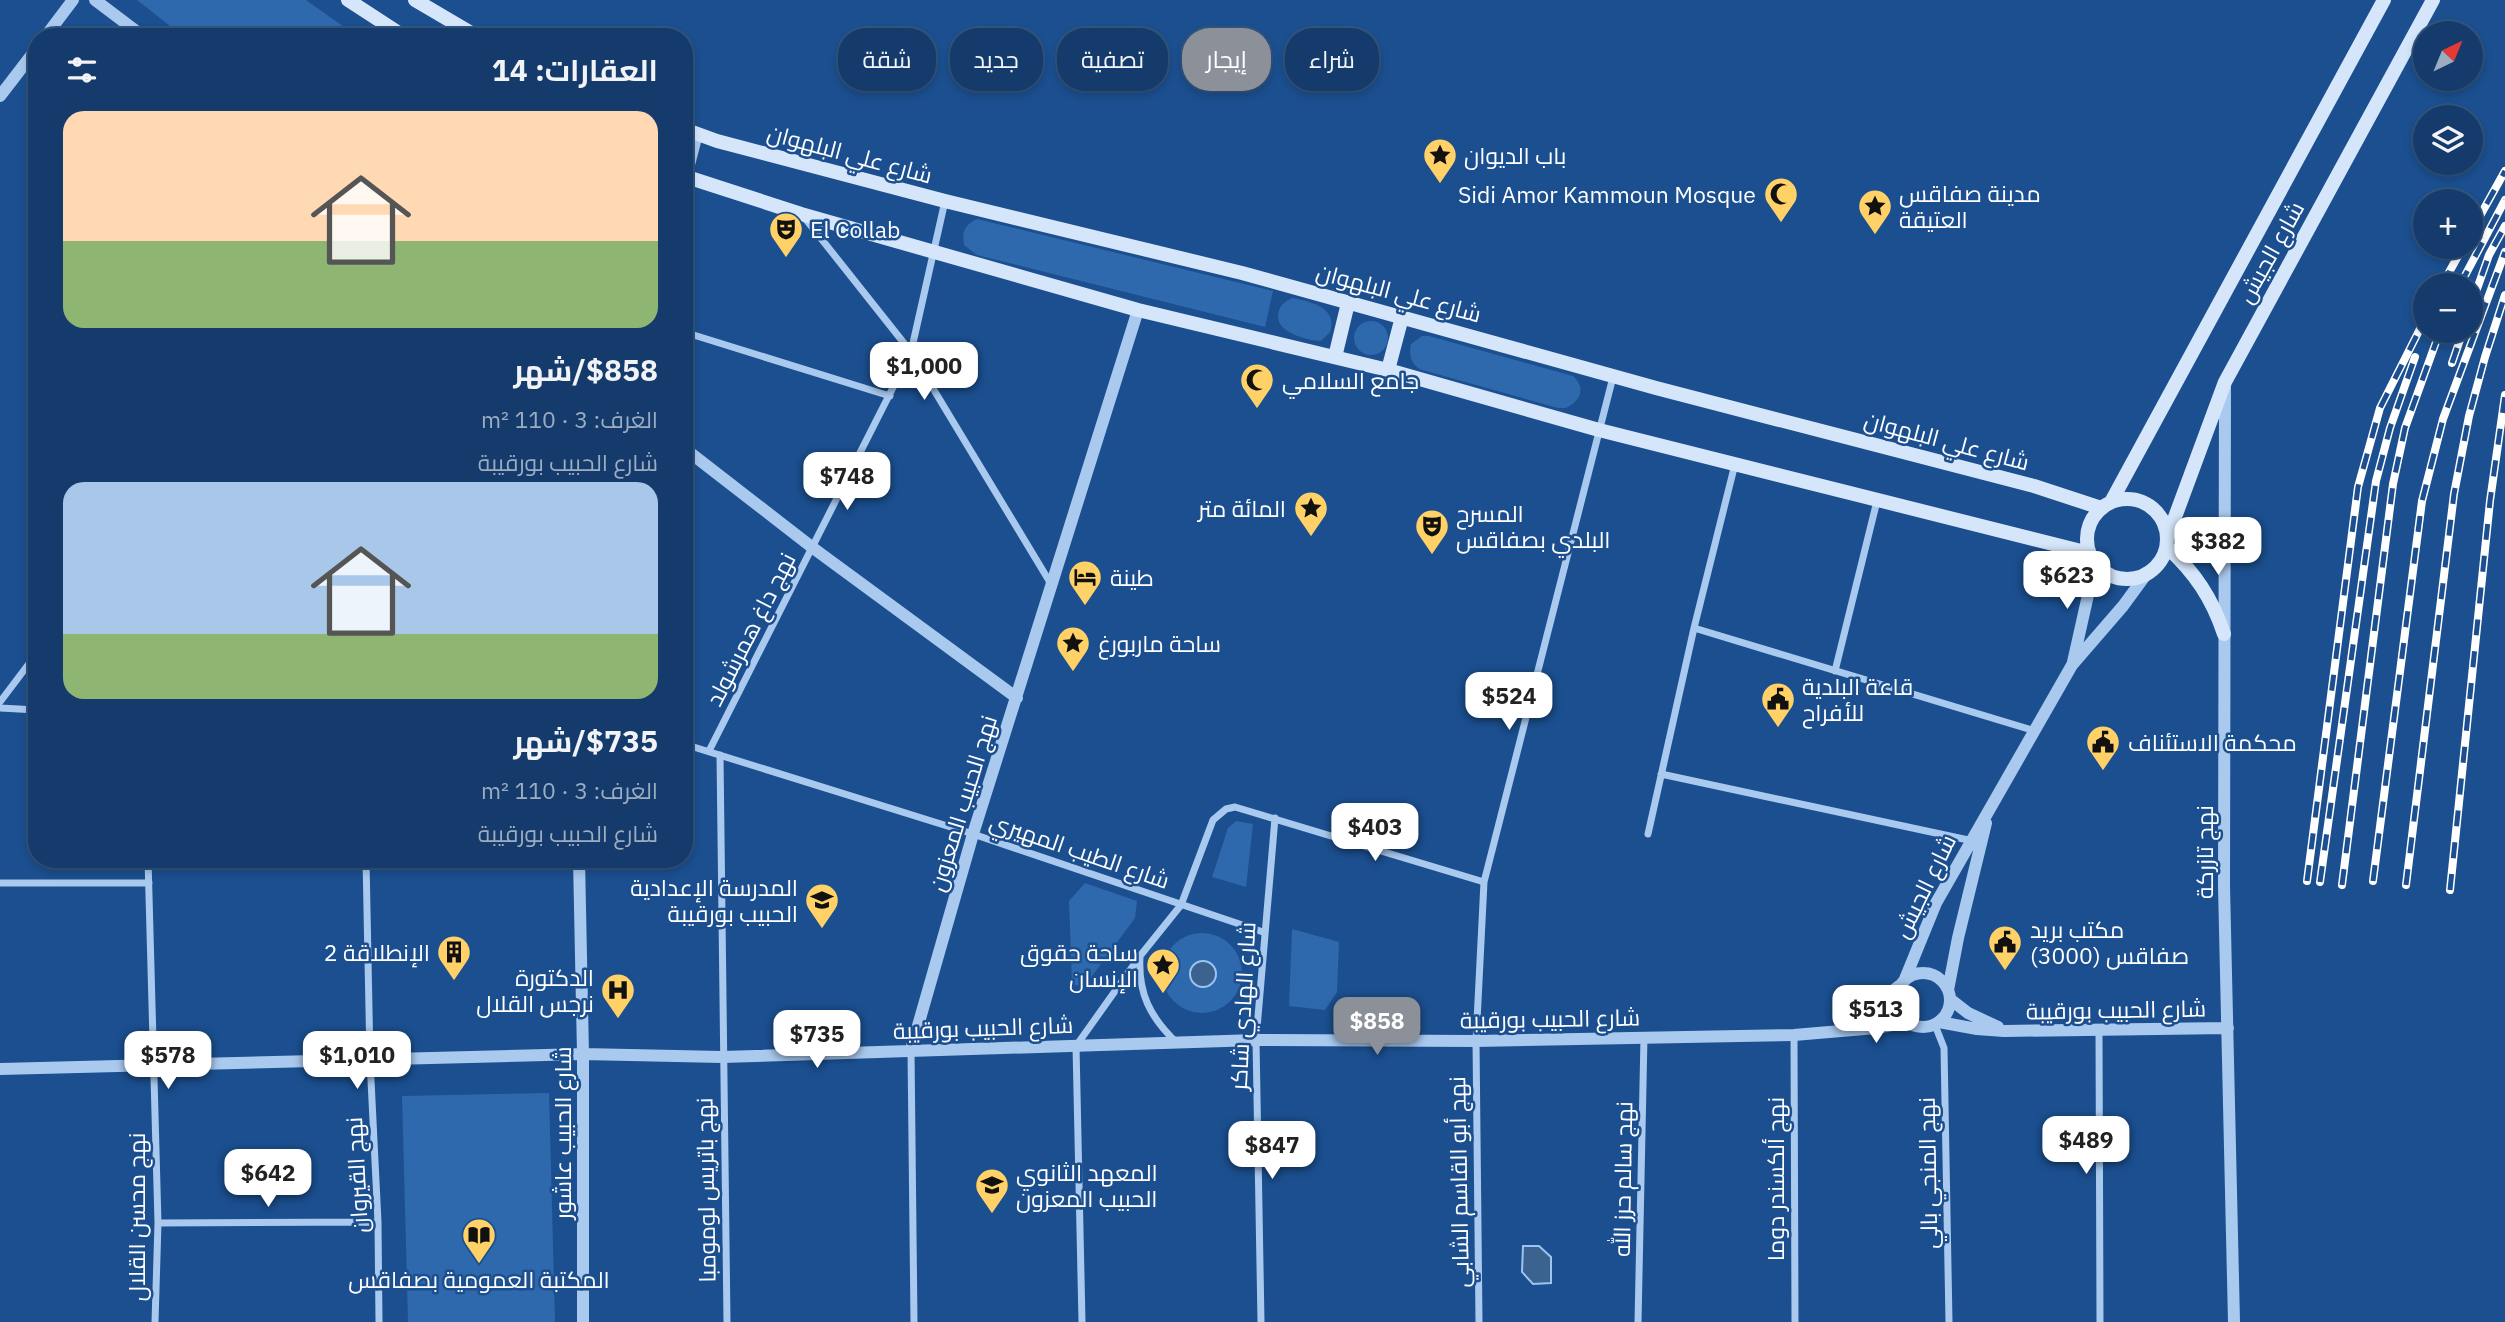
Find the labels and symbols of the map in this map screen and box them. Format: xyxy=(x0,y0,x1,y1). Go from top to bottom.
north arrow xyxy=(2413,21,2483,91)
street label: شارع علي البلهوان xyxy=(763,117,936,193)
place icon: باب الديوان xyxy=(1421,136,1459,185)
place label: باب الديوان xyxy=(1464,140,1566,170)
mosque icon: Sidi Amor Kammoun Mosque xyxy=(1762,175,1800,224)
place label: مدينة صفاقس العتيقة xyxy=(1899,178,2041,234)
place label: Sidi Amor Kammoun Mosque xyxy=(1458,179,1756,209)
place icon: مدينة صفاقس العتيقة xyxy=(1856,187,1894,236)
street label: شارع الجيش xyxy=(2230,196,2312,309)
theatre icon: El Collab xyxy=(767,210,805,259)
place label: El Collab xyxy=(810,214,900,244)
street label: شارع علي البلهوان xyxy=(1312,256,1485,332)
pin: $1,000 xyxy=(867,342,981,402)
mosque icon: جامع السلامي xyxy=(1238,361,1276,410)
place label: جامع السلامي xyxy=(1282,365,1419,399)
street label: شارع علي البلهوان xyxy=(1860,404,2033,480)
pin: $748 xyxy=(806,452,888,512)
place icon: المائة متر xyxy=(1292,489,1330,538)
place label: المائة متر xyxy=(1196,493,1286,523)
place label: المسرح البلدي بصفاقس xyxy=(1456,498,1611,558)
theatre icon: المسرح البلدي بصفاقس xyxy=(1413,507,1451,556)
pin: $382 xyxy=(2177,518,2259,577)
street label: نهج داغ همرشولد xyxy=(698,547,803,712)
pin: $623 xyxy=(2026,552,2108,611)
hotel icon: طينة xyxy=(1066,558,1104,607)
place label: طينة xyxy=(1110,562,1154,592)
place icon: ساحة ماربورغ xyxy=(1054,624,1092,673)
place label: ساحة ماربورغ xyxy=(1098,628,1221,660)
place label: قاعة البلدية للأفراح xyxy=(1802,671,1913,729)
pin: $524 xyxy=(1468,672,1550,732)
public building icon: قاعة البلدية للأفراح xyxy=(1759,680,1797,729)
street label: نهج الحبيب المعزون xyxy=(921,711,1005,895)
public building icon: محكمة الاستئناف xyxy=(2084,723,2122,772)
place label: محكمة الاستئناف xyxy=(2128,727,2297,757)
pin: $403 xyxy=(1334,804,1416,863)
street label: شارع الطيب المهيري xyxy=(985,805,1174,899)
street label: نهج تازركة xyxy=(2189,805,2221,899)
street label: شارع الجيش xyxy=(1886,829,1964,944)
place label: المدرسة الإعدادية الحبيب بورقيبة xyxy=(630,872,798,928)
school or university icon: المدرسة الإعدادية الحبيب بورقيبة xyxy=(803,881,841,930)
place label: مكتب بريد صفاقس (3000) xyxy=(2030,914,2189,970)
street label: شارع الهادي شاكر xyxy=(1223,921,1265,1093)
public building icon: مكتب بريد صفاقس (3000) xyxy=(1986,923,2024,972)
building icon: الإنطلاقة 2 xyxy=(435,933,473,982)
place label: الإنطلاقة 2 xyxy=(324,937,430,968)
place label: ساحة حقوق الإنسان xyxy=(1020,937,1138,994)
place icon: ساحة حقوق الإنسان xyxy=(1144,946,1182,995)
place label: الدكتورة نرجس القلال xyxy=(476,962,594,1018)
hospital icon: الدكتورة نرجس القلال xyxy=(599,971,637,1020)
pin: $513 xyxy=(1835,986,1917,1045)
street label: شارع الحبيب بورقيبة xyxy=(2026,992,2206,1028)
pin: $858 xyxy=(1336,998,1418,1057)
street label: شارع الحبيب بورقيبة xyxy=(1460,1001,1640,1037)
street label: شارع الحبيب بورقيبة xyxy=(892,1009,1074,1047)
pin: $735 xyxy=(776,1010,858,1070)
pin: $578 xyxy=(127,1032,209,1091)
pin: $1,010 xyxy=(300,1032,414,1091)
street label: شارع الحبيب عاشور xyxy=(547,1047,579,1221)
street label: نهج أبو القاسم الشابي xyxy=(1441,1076,1479,1288)
street label: نهج باتريس لومومبا xyxy=(688,1097,724,1283)
street label: نهج ألكسندر دوما xyxy=(1760,1097,1792,1261)
street label: نهج المنجي بالي xyxy=(1911,1097,1947,1249)
street label: نهج سالم حرز الله xyxy=(1606,1101,1640,1257)
street label: نهج القيروان xyxy=(338,1116,376,1234)
pin: $489 xyxy=(2045,1116,2127,1176)
pin: $847 xyxy=(1231,1122,1313,1181)
street label: نهج محسن القلال xyxy=(121,1133,153,1301)
pin: $642 xyxy=(227,1150,309,1209)
place label: المعهد الثانوي الحبيب المعزون xyxy=(1016,1157,1158,1213)
school or university icon: المعهد الثانوي الحبيب المعزون xyxy=(973,1166,1011,1215)
library icon: المكتبة العمومية بصفاقس xyxy=(460,1216,498,1265)
place label: المكتبة العمومية بصفاقس xyxy=(348,1264,610,1294)

